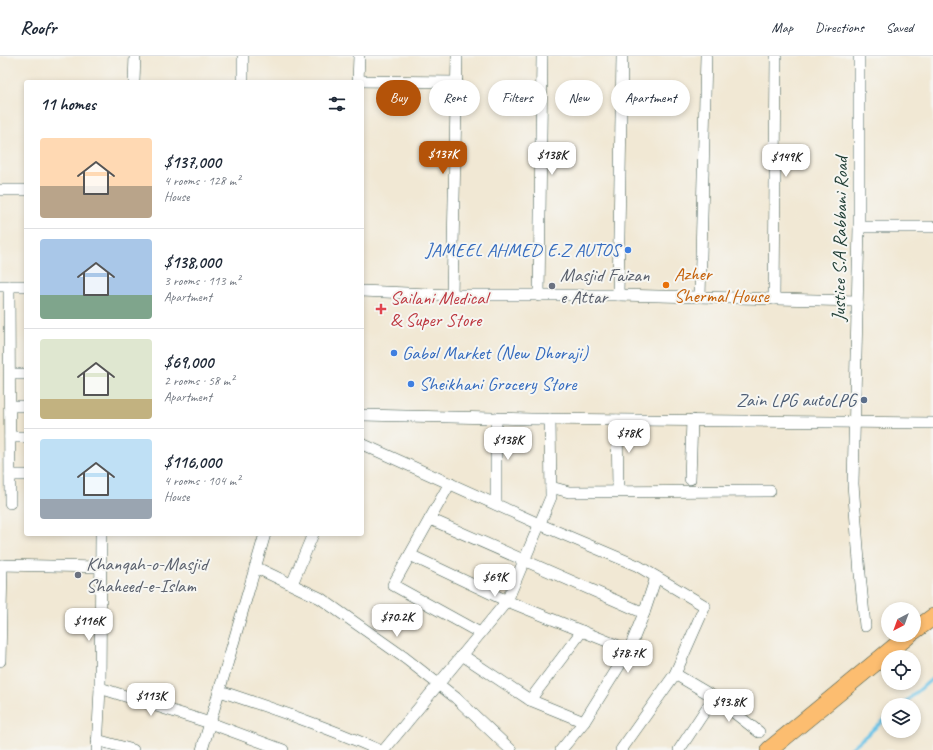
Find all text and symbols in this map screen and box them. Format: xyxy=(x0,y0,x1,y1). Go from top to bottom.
text: Roofr xyxy=(20,16,56,40)
text: Map xyxy=(772,19,793,36)
text: Directions xyxy=(815,19,864,36)
text: Saved xyxy=(886,19,913,36)
chip: Buy xyxy=(376,80,421,116)
chip: Rent xyxy=(429,80,480,116)
chip: Filters xyxy=(488,80,547,116)
chip: New xyxy=(555,80,603,116)
chip: Apartment xyxy=(611,80,690,116)
icon: filters xyxy=(326,93,348,115)
text: 11 homes xyxy=(40,94,96,115)
pin: $137K xyxy=(415,141,471,175)
pin: $138K xyxy=(524,142,580,176)
pin: $149K xyxy=(758,144,814,178)
text: $137K xyxy=(428,146,458,162)
text: $138K xyxy=(537,147,567,163)
text: $149K xyxy=(771,149,801,165)
text: $137,000 xyxy=(164,152,221,173)
street label: Justice S.A Rabbani Road xyxy=(827,153,853,323)
icon: home xyxy=(72,154,120,202)
text: 4 rooms · 128 m² xyxy=(164,173,240,189)
text: House xyxy=(164,189,189,205)
place label: JAMEEL AHMED E.Z AUTOS xyxy=(424,238,623,262)
marker: JAMEEL AHMED E.Z AUTOS xyxy=(623,245,633,255)
text: $138,000 xyxy=(164,252,221,273)
icon: home xyxy=(72,255,120,303)
place label: Azher Shermal House xyxy=(674,262,770,308)
place label: Masjid Faizan e Attar xyxy=(560,263,650,309)
text: 3 rooms · 113 m² xyxy=(164,273,240,289)
marker: Azher Shermal House xyxy=(661,280,671,290)
marker: Masjid Faizan e Attar xyxy=(547,281,557,291)
place label: Sailani Medical & Super Store xyxy=(390,286,492,332)
text: Apartment xyxy=(164,289,212,305)
marker: Sailani Medical & Super Store xyxy=(375,303,387,315)
place label: Gabol Market (New Dhoraji) xyxy=(402,341,590,365)
marker: Gabol Market (New Dhoraji) xyxy=(389,348,399,358)
text: $69,000 xyxy=(164,352,213,373)
icon: home xyxy=(72,355,120,403)
place label: Sheikhani Grocery Store xyxy=(419,372,578,396)
text: 2 rooms · 58 m² xyxy=(164,373,234,389)
marker: Sheikhani Grocery Store xyxy=(406,379,416,389)
place label: Zain LPG autoLPG xyxy=(736,388,859,412)
text: Apartment xyxy=(164,389,212,405)
marker: Zain LPG autoLPG xyxy=(859,395,869,405)
pin: $78K xyxy=(605,420,653,454)
text: $78K xyxy=(617,425,641,441)
pin: $138K xyxy=(480,427,536,461)
text: $138K xyxy=(493,432,523,448)
text: $116,000 xyxy=(164,452,221,473)
icon: home xyxy=(72,455,120,503)
text: 4 rooms · 104 m² xyxy=(164,473,240,489)
text: House xyxy=(164,489,189,505)
place label: Khanqah-o-Masjid Shaheed-e-Islam xyxy=(86,552,210,598)
pin: $69K xyxy=(471,564,519,598)
text: $69K xyxy=(483,569,507,585)
marker: Khanqah-o-Masjid Shaheed-e-Islam xyxy=(73,570,83,580)
north arrow xyxy=(881,602,921,642)
map controls xyxy=(881,602,921,738)
pin: $70.2K xyxy=(364,604,430,638)
pin: $116K xyxy=(61,608,117,642)
text: $70.2K xyxy=(381,609,413,625)
text: $116K xyxy=(74,613,104,629)
pin: $78.7K xyxy=(595,640,661,674)
text: $78.7K xyxy=(612,645,644,661)
button: locate xyxy=(881,650,921,690)
pin: $113K xyxy=(123,683,179,717)
text: $113K xyxy=(136,688,166,704)
pin: $93.8K xyxy=(696,689,762,723)
text: $93.8K xyxy=(713,694,745,710)
button: layers xyxy=(881,698,921,738)

